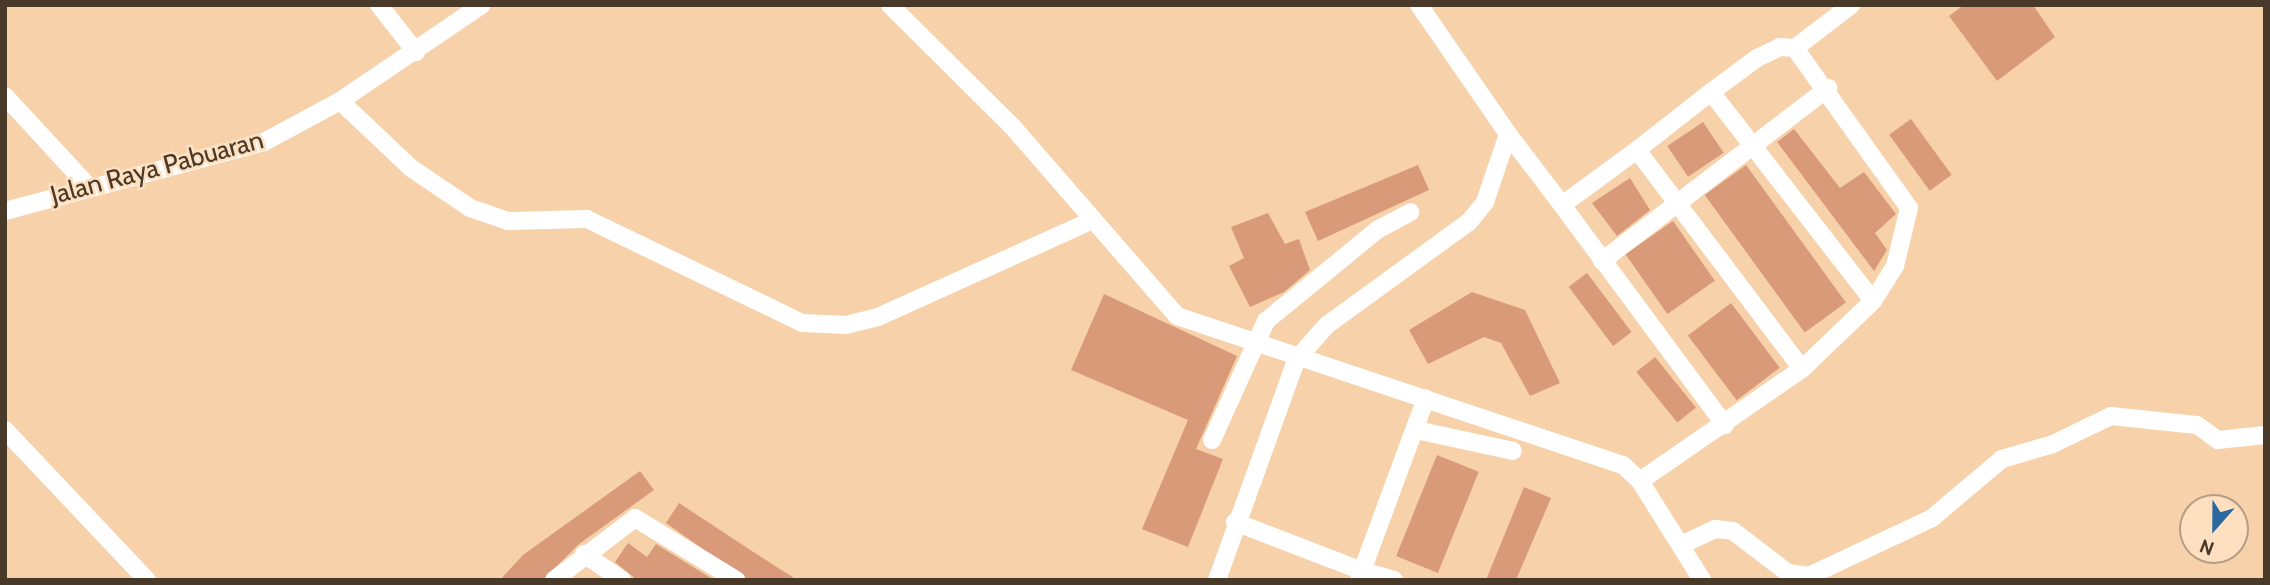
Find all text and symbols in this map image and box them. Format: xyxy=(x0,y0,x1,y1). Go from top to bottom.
street label: Jalan Raya Pabuaran xyxy=(47,125,267,211)
north arrow xyxy=(2179,494,2249,564)
text: N xyxy=(2197,534,2217,560)

